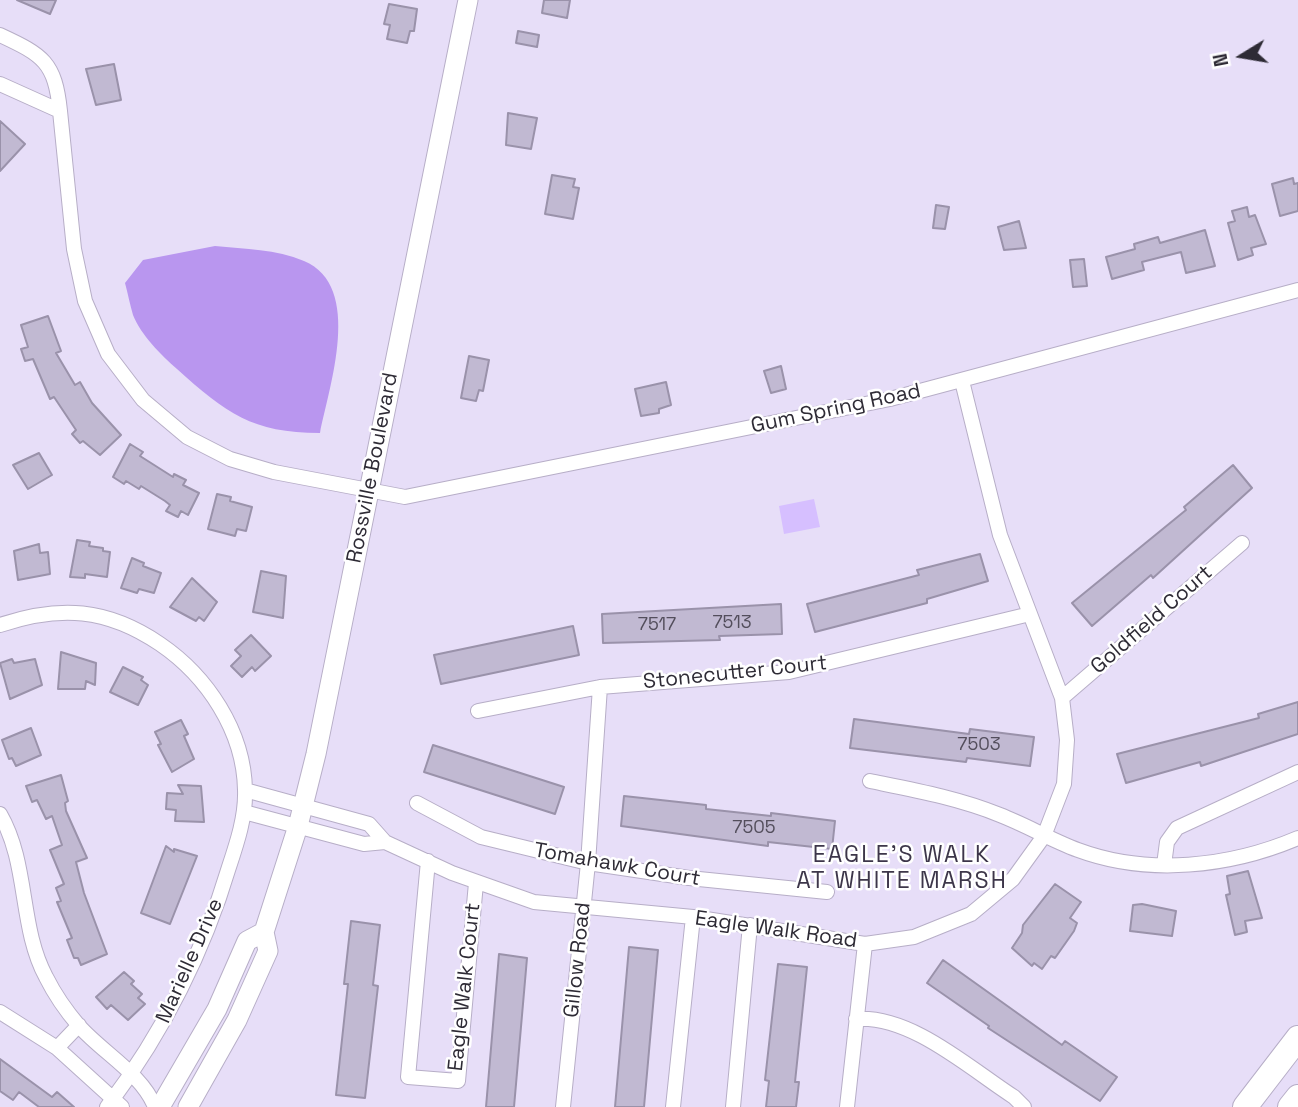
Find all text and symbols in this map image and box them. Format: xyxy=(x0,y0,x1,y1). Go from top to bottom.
north arrow xyxy=(1207,21,1277,91)
text: N xyxy=(1207,51,1234,69)
street label: Rossville Boulevard xyxy=(342,371,404,565)
street label: Gum Spring Road xyxy=(749,379,923,439)
street label: Goldfield Court xyxy=(1086,560,1218,680)
house number: 7513 xyxy=(712,612,752,634)
house number: 7517 xyxy=(638,614,676,636)
street label: Stonecutter Court xyxy=(642,651,828,695)
house number: 7503 xyxy=(957,734,1001,756)
house number: 7505 xyxy=(732,817,776,839)
street label: Tomahawk Court xyxy=(532,838,702,892)
district label: EAGLE'S WALK AT WHITE MARSH xyxy=(798,842,1006,896)
street label: Marielle Drive xyxy=(151,895,229,1027)
street label: Gillow Road xyxy=(559,901,597,1019)
street label: Eagle Walk Court xyxy=(444,902,486,1072)
street label: Eagle Walk Road xyxy=(693,906,859,954)

